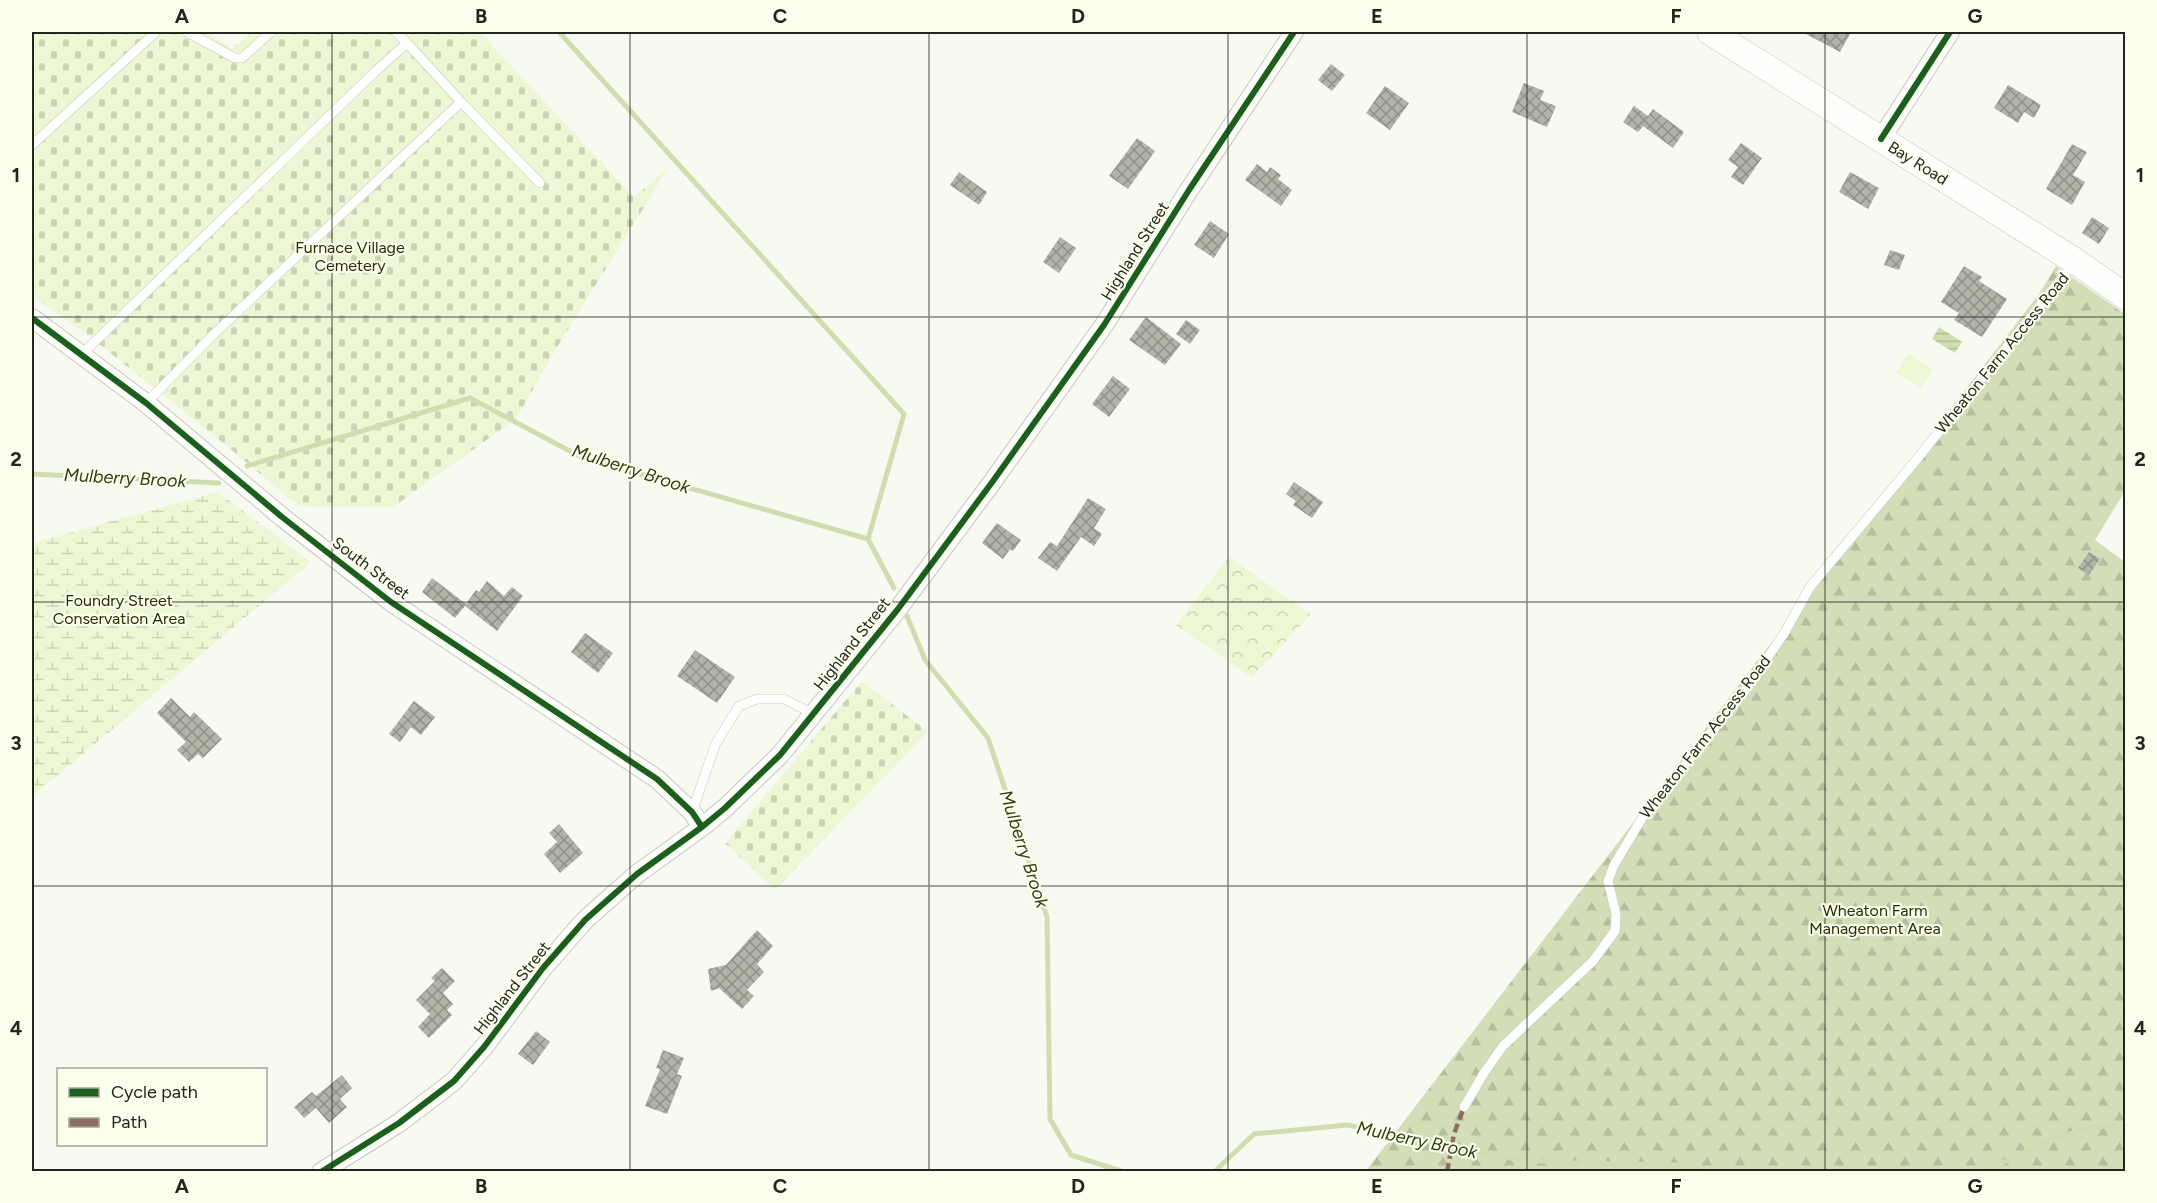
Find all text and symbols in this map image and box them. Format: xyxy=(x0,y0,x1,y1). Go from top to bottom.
text: A xyxy=(175,4,190,28)
text: B xyxy=(475,4,487,28)
text: C xyxy=(773,4,787,28)
text: D xyxy=(1071,4,1085,28)
text: E xyxy=(1371,4,1383,28)
text: F xyxy=(1670,4,1682,28)
text: G xyxy=(1968,4,1983,28)
street label: Bay Road xyxy=(1885,137,1951,189)
text: 1 xyxy=(12,163,20,187)
text: 1 xyxy=(2136,163,2144,187)
street label: Highland Street xyxy=(1097,198,1173,304)
park label: Furnace Village Cemetery xyxy=(295,238,405,275)
street label: Wheaton Farm Access Road xyxy=(1931,269,2073,437)
water label: Mulberry Brook xyxy=(569,440,694,499)
text: 2 xyxy=(10,447,22,471)
text: 2 xyxy=(2134,447,2146,471)
water label: Mulberry Brook xyxy=(63,464,188,492)
street label: South Street xyxy=(329,533,413,603)
park label: Foundry Street Conservation Area xyxy=(53,591,185,628)
street label: Highland Street xyxy=(810,594,894,694)
street label: Wheaton Farm Access Road xyxy=(1635,652,1775,822)
text: 3 xyxy=(10,731,22,755)
text: 3 xyxy=(2134,731,2146,755)
water label: Mulberry Brook xyxy=(995,787,1054,912)
park label: Wheaton Farm Management Area xyxy=(1809,901,1941,938)
street label: Highland Street xyxy=(470,938,554,1038)
text: 4 xyxy=(10,1016,23,1040)
text: 4 xyxy=(2134,1016,2147,1040)
legend xyxy=(57,1068,267,1146)
text: Cycle path xyxy=(111,1081,198,1103)
text: Path xyxy=(111,1111,147,1133)
water label: Mulberry Brook xyxy=(1355,1116,1480,1164)
text: A xyxy=(175,1174,190,1198)
text: B xyxy=(475,1174,487,1198)
text: C xyxy=(773,1174,787,1198)
text: D xyxy=(1071,1174,1085,1198)
text: E xyxy=(1371,1174,1383,1198)
text: F xyxy=(1670,1174,1682,1198)
text: G xyxy=(1968,1174,1983,1198)

